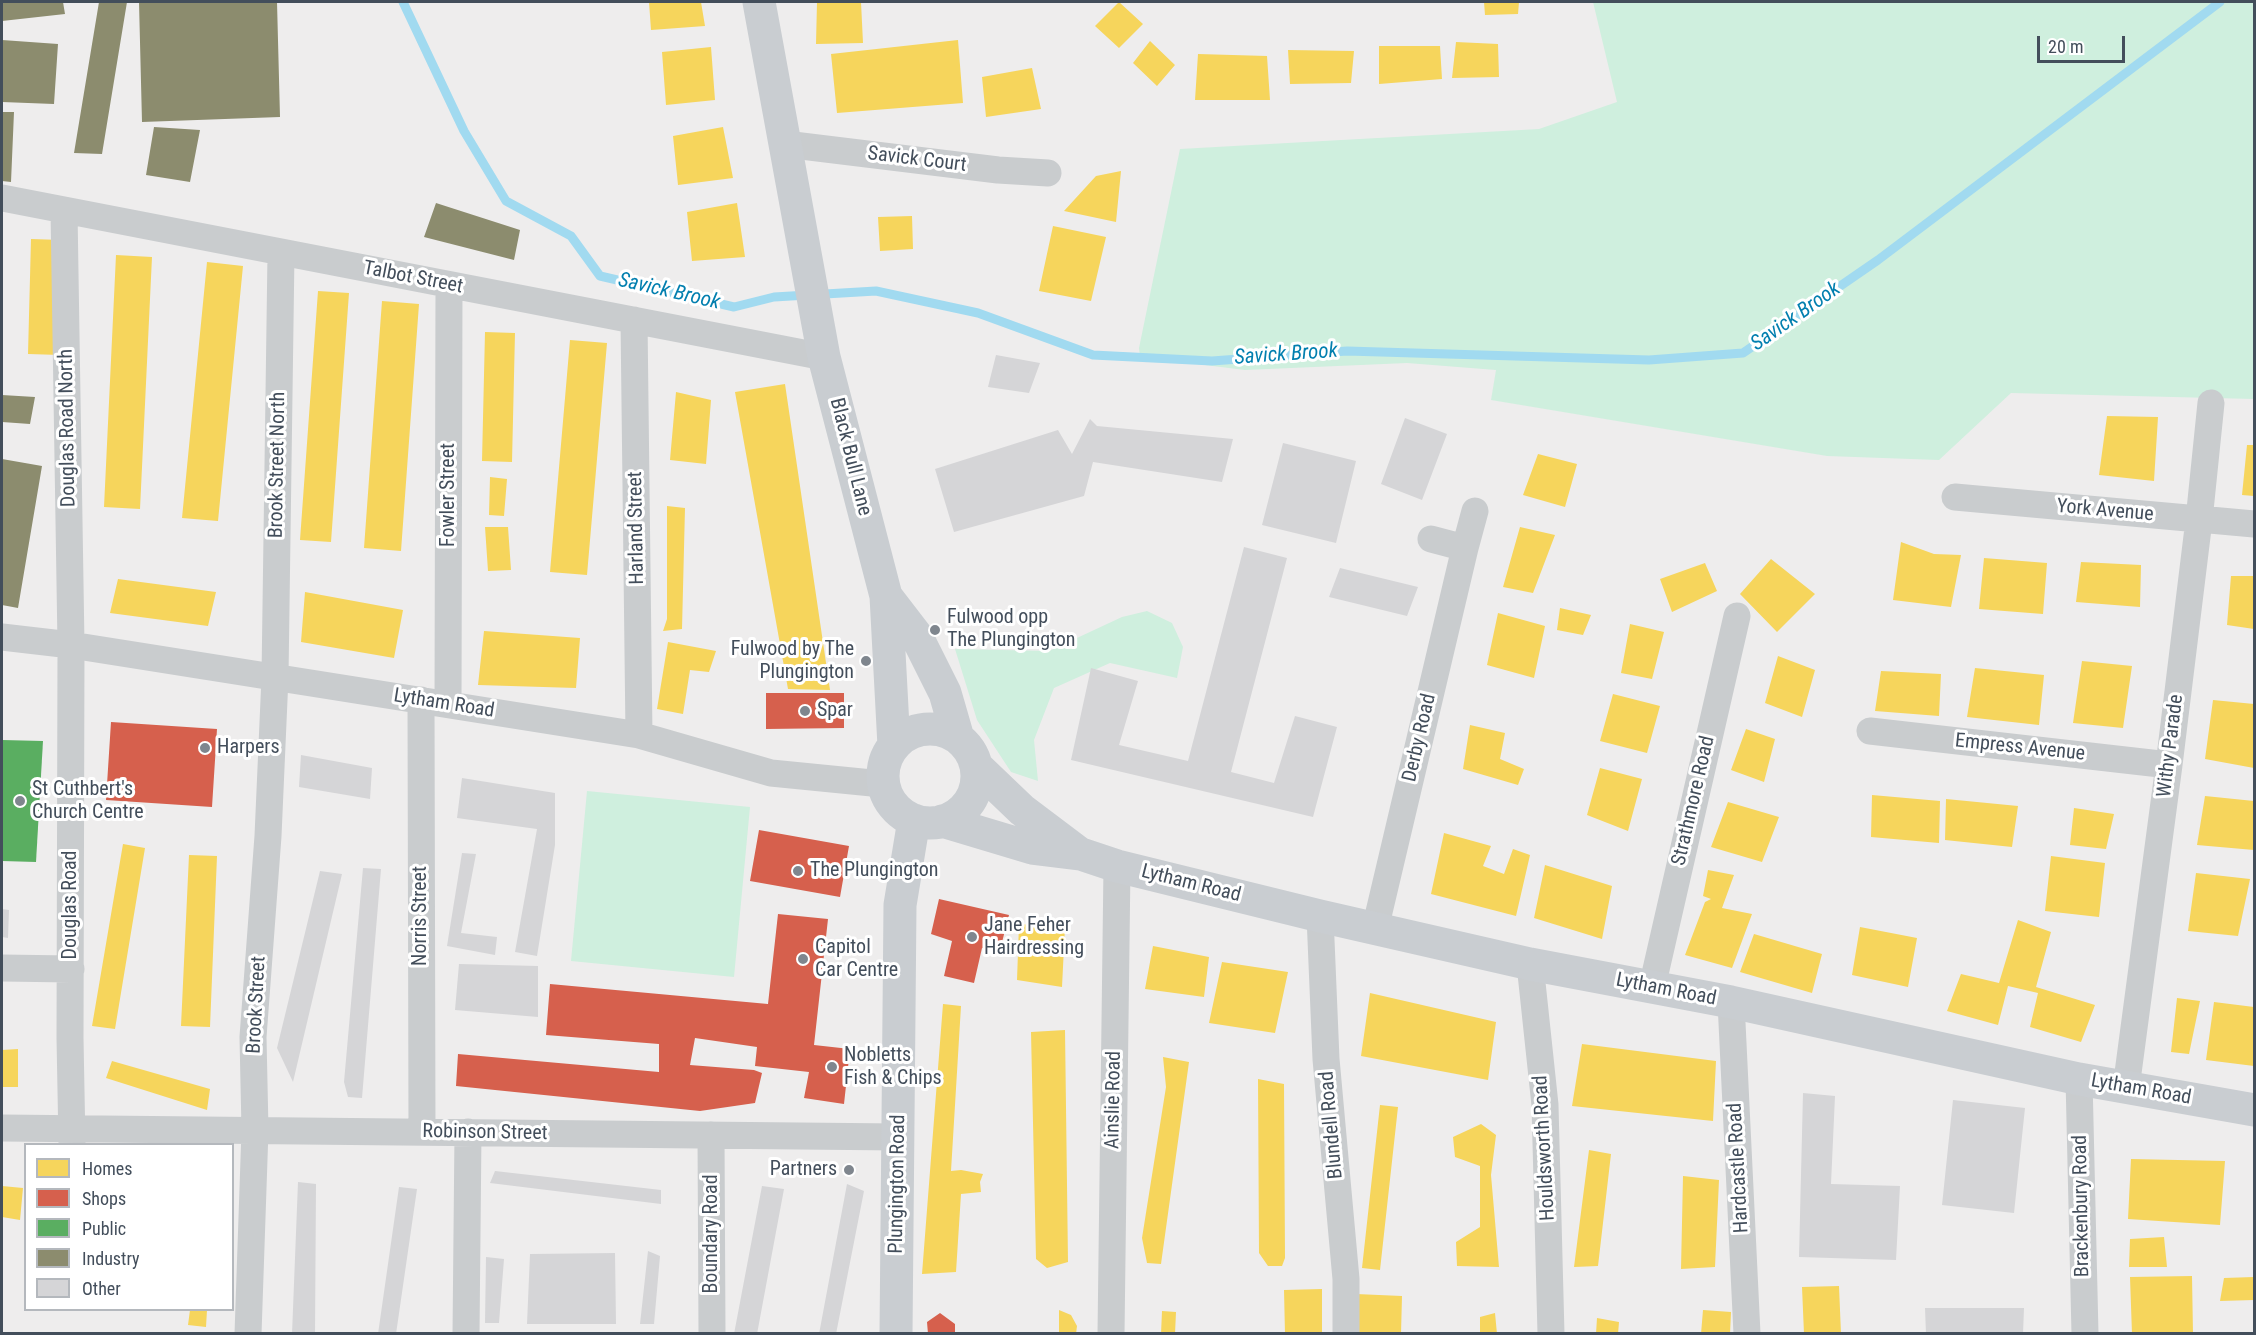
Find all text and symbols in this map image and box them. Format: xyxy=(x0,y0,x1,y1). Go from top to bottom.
scale bar xyxy=(2040,24,2128,62)
text: 20 m xyxy=(2048,36,2083,57)
street label: Savick Court xyxy=(866,142,968,178)
street label: Talbot Street xyxy=(361,257,465,299)
water label: Savick Brook xyxy=(616,268,722,316)
water label: Savick Brook xyxy=(1746,277,1846,357)
water label: Savick Brook xyxy=(1233,339,1339,371)
street label: Douglas Road North xyxy=(55,349,81,507)
street label: Brook Street North xyxy=(265,392,291,538)
street label: Black Bull Lane xyxy=(824,396,876,518)
street label: Fowler Street xyxy=(437,443,461,547)
street label: Harland Street xyxy=(624,471,650,585)
street label: York Avenue xyxy=(2056,495,2154,527)
place label: Fulwood opp The Plungington xyxy=(947,606,1076,653)
marker: Fulwood opp The Plungington xyxy=(928,623,942,637)
place label: Fulwood by The Plungington xyxy=(731,638,854,685)
marker: Fulwood by The Plungington xyxy=(859,654,873,668)
street label: Lytham Road xyxy=(392,684,496,724)
street label: Derby Road xyxy=(1398,692,1442,784)
street label: Withy Parade xyxy=(2153,693,2189,799)
place label: Spar xyxy=(817,699,853,723)
marker: Spar xyxy=(798,704,812,718)
street label: Empress Avenue xyxy=(1954,729,2086,767)
street label: Strathmore Road xyxy=(1667,734,1721,868)
place label: Harpers xyxy=(217,736,280,760)
marker: Harpers xyxy=(198,741,212,755)
place label: St Cuthbert's Church Centre xyxy=(32,778,144,825)
marker: St Cuthbert's Church Centre xyxy=(13,794,27,808)
street label: Douglas Road xyxy=(59,850,83,960)
place label: The Plungington xyxy=(810,859,939,883)
street label: Lytham Road xyxy=(1139,860,1243,908)
marker: The Plungington xyxy=(791,864,805,878)
street label: Norris Street xyxy=(409,866,433,966)
place label: Jane Feher Hairdressing xyxy=(984,914,1084,961)
marker: Jane Feher Hairdressing xyxy=(965,930,979,944)
place label: Capitol Car Centre xyxy=(815,936,898,983)
marker: Capitol Car Centre xyxy=(796,952,810,966)
street label: Brook Street xyxy=(242,956,272,1054)
street label: Lytham Road xyxy=(1614,969,1718,1011)
place label: Nobletts Fish & Chips xyxy=(844,1044,942,1091)
street label: Ainslie Road xyxy=(1101,1051,1127,1149)
marker: Nobletts Fish & Chips xyxy=(825,1060,839,1074)
street label: Lytham Road xyxy=(2089,1069,2193,1111)
street label: Blundell Road xyxy=(1315,1070,1349,1180)
street label: Houldsworth Road xyxy=(1529,1075,1561,1221)
street label: Hardcastle Road xyxy=(1724,1102,1754,1234)
street label: Plungington Road xyxy=(885,1114,911,1254)
street label: Robinson Street xyxy=(422,1120,548,1146)
street label: Brackenbury Road xyxy=(2069,1135,2095,1277)
legend xyxy=(24,1143,234,1311)
text: Homes xyxy=(82,1158,132,1179)
place label: Partners xyxy=(770,1158,837,1182)
marker: Partners xyxy=(842,1163,856,1177)
street label: Boundary Road xyxy=(700,1174,724,1294)
text: Shops xyxy=(82,1188,126,1209)
text: Public xyxy=(82,1218,126,1239)
text: Industry xyxy=(82,1248,140,1269)
text: Other xyxy=(82,1278,121,1299)

